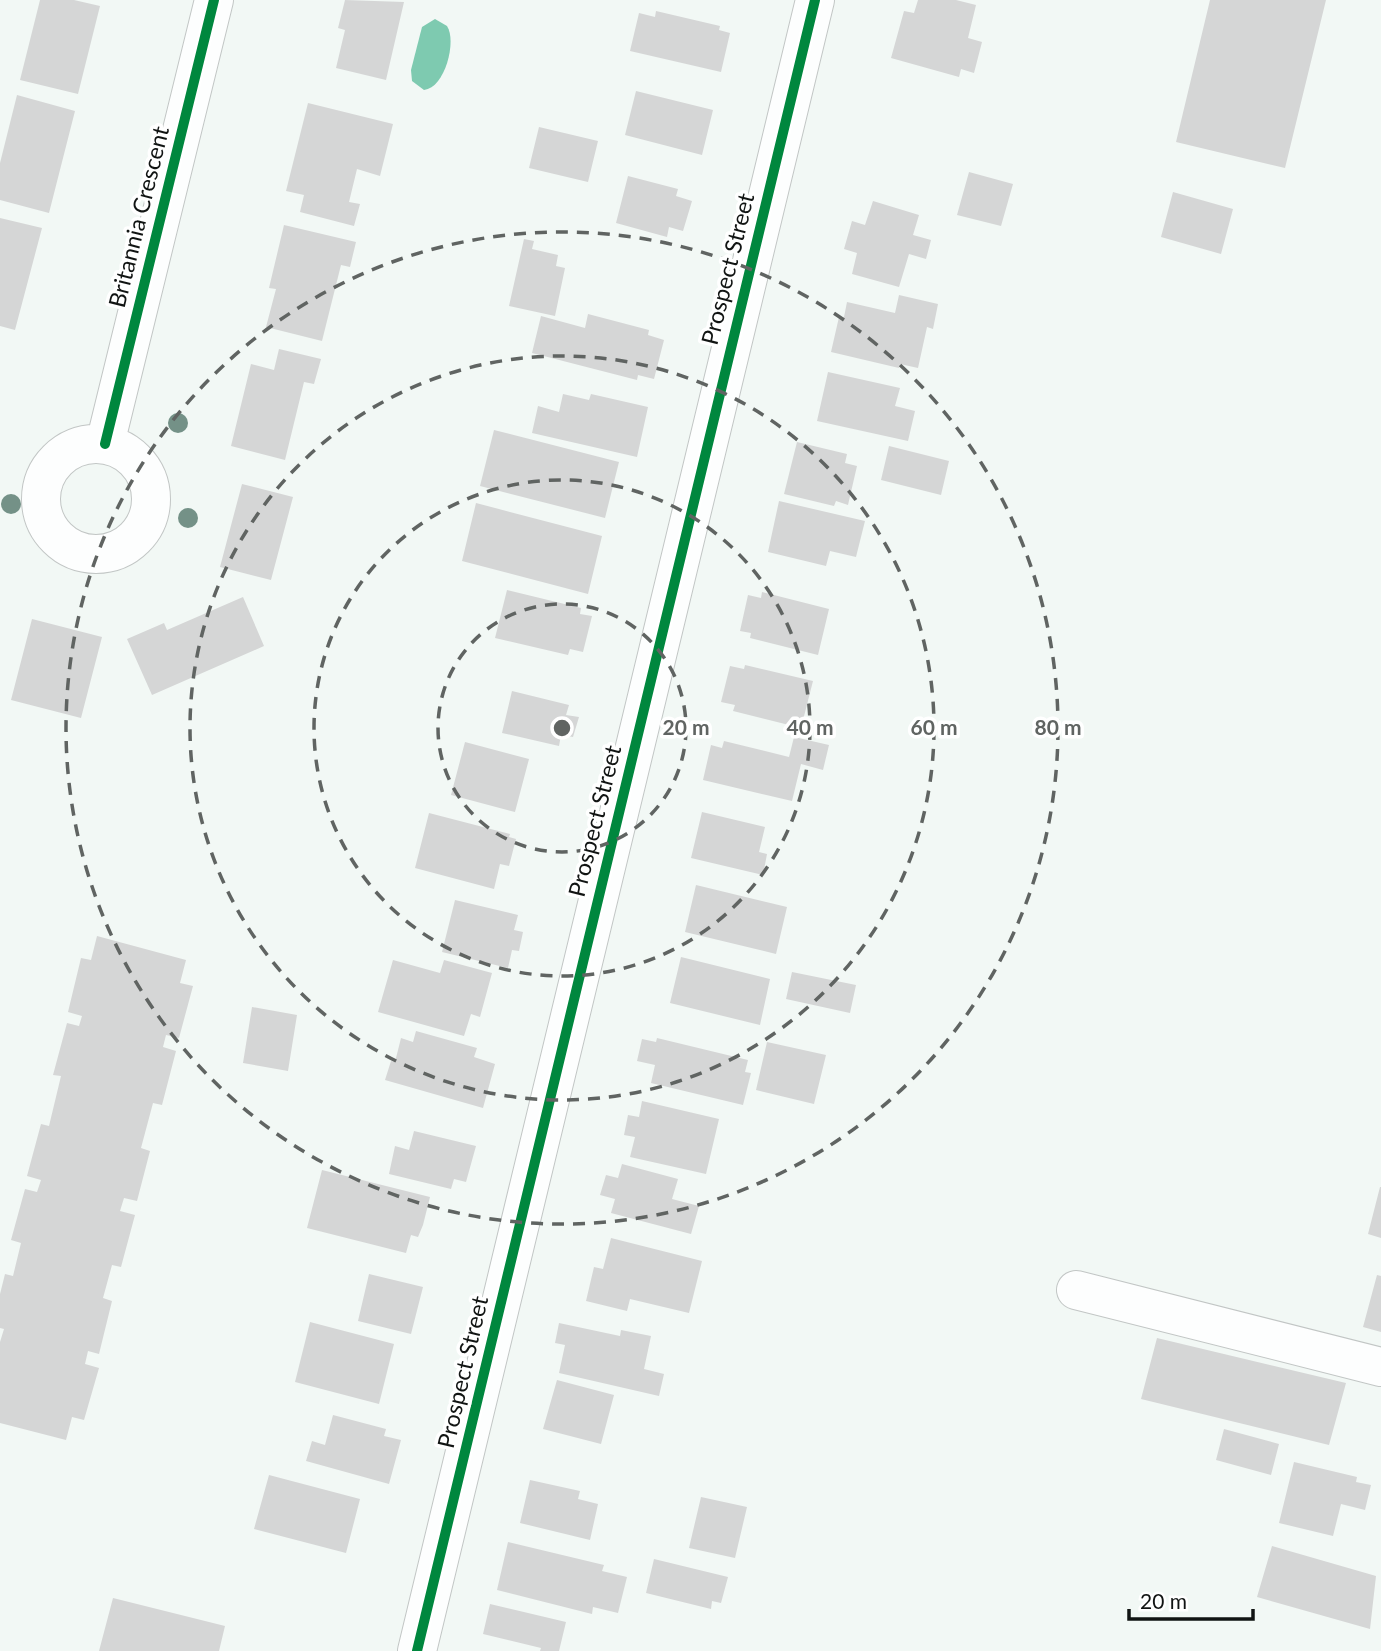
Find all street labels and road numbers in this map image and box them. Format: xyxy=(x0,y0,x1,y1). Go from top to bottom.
street label: Britannia Crescent xyxy=(102,122,174,310)
street label: Prospect Street xyxy=(695,189,760,347)
street label: Prospect Street xyxy=(562,741,627,899)
street label: Prospect Street xyxy=(431,1292,493,1451)

